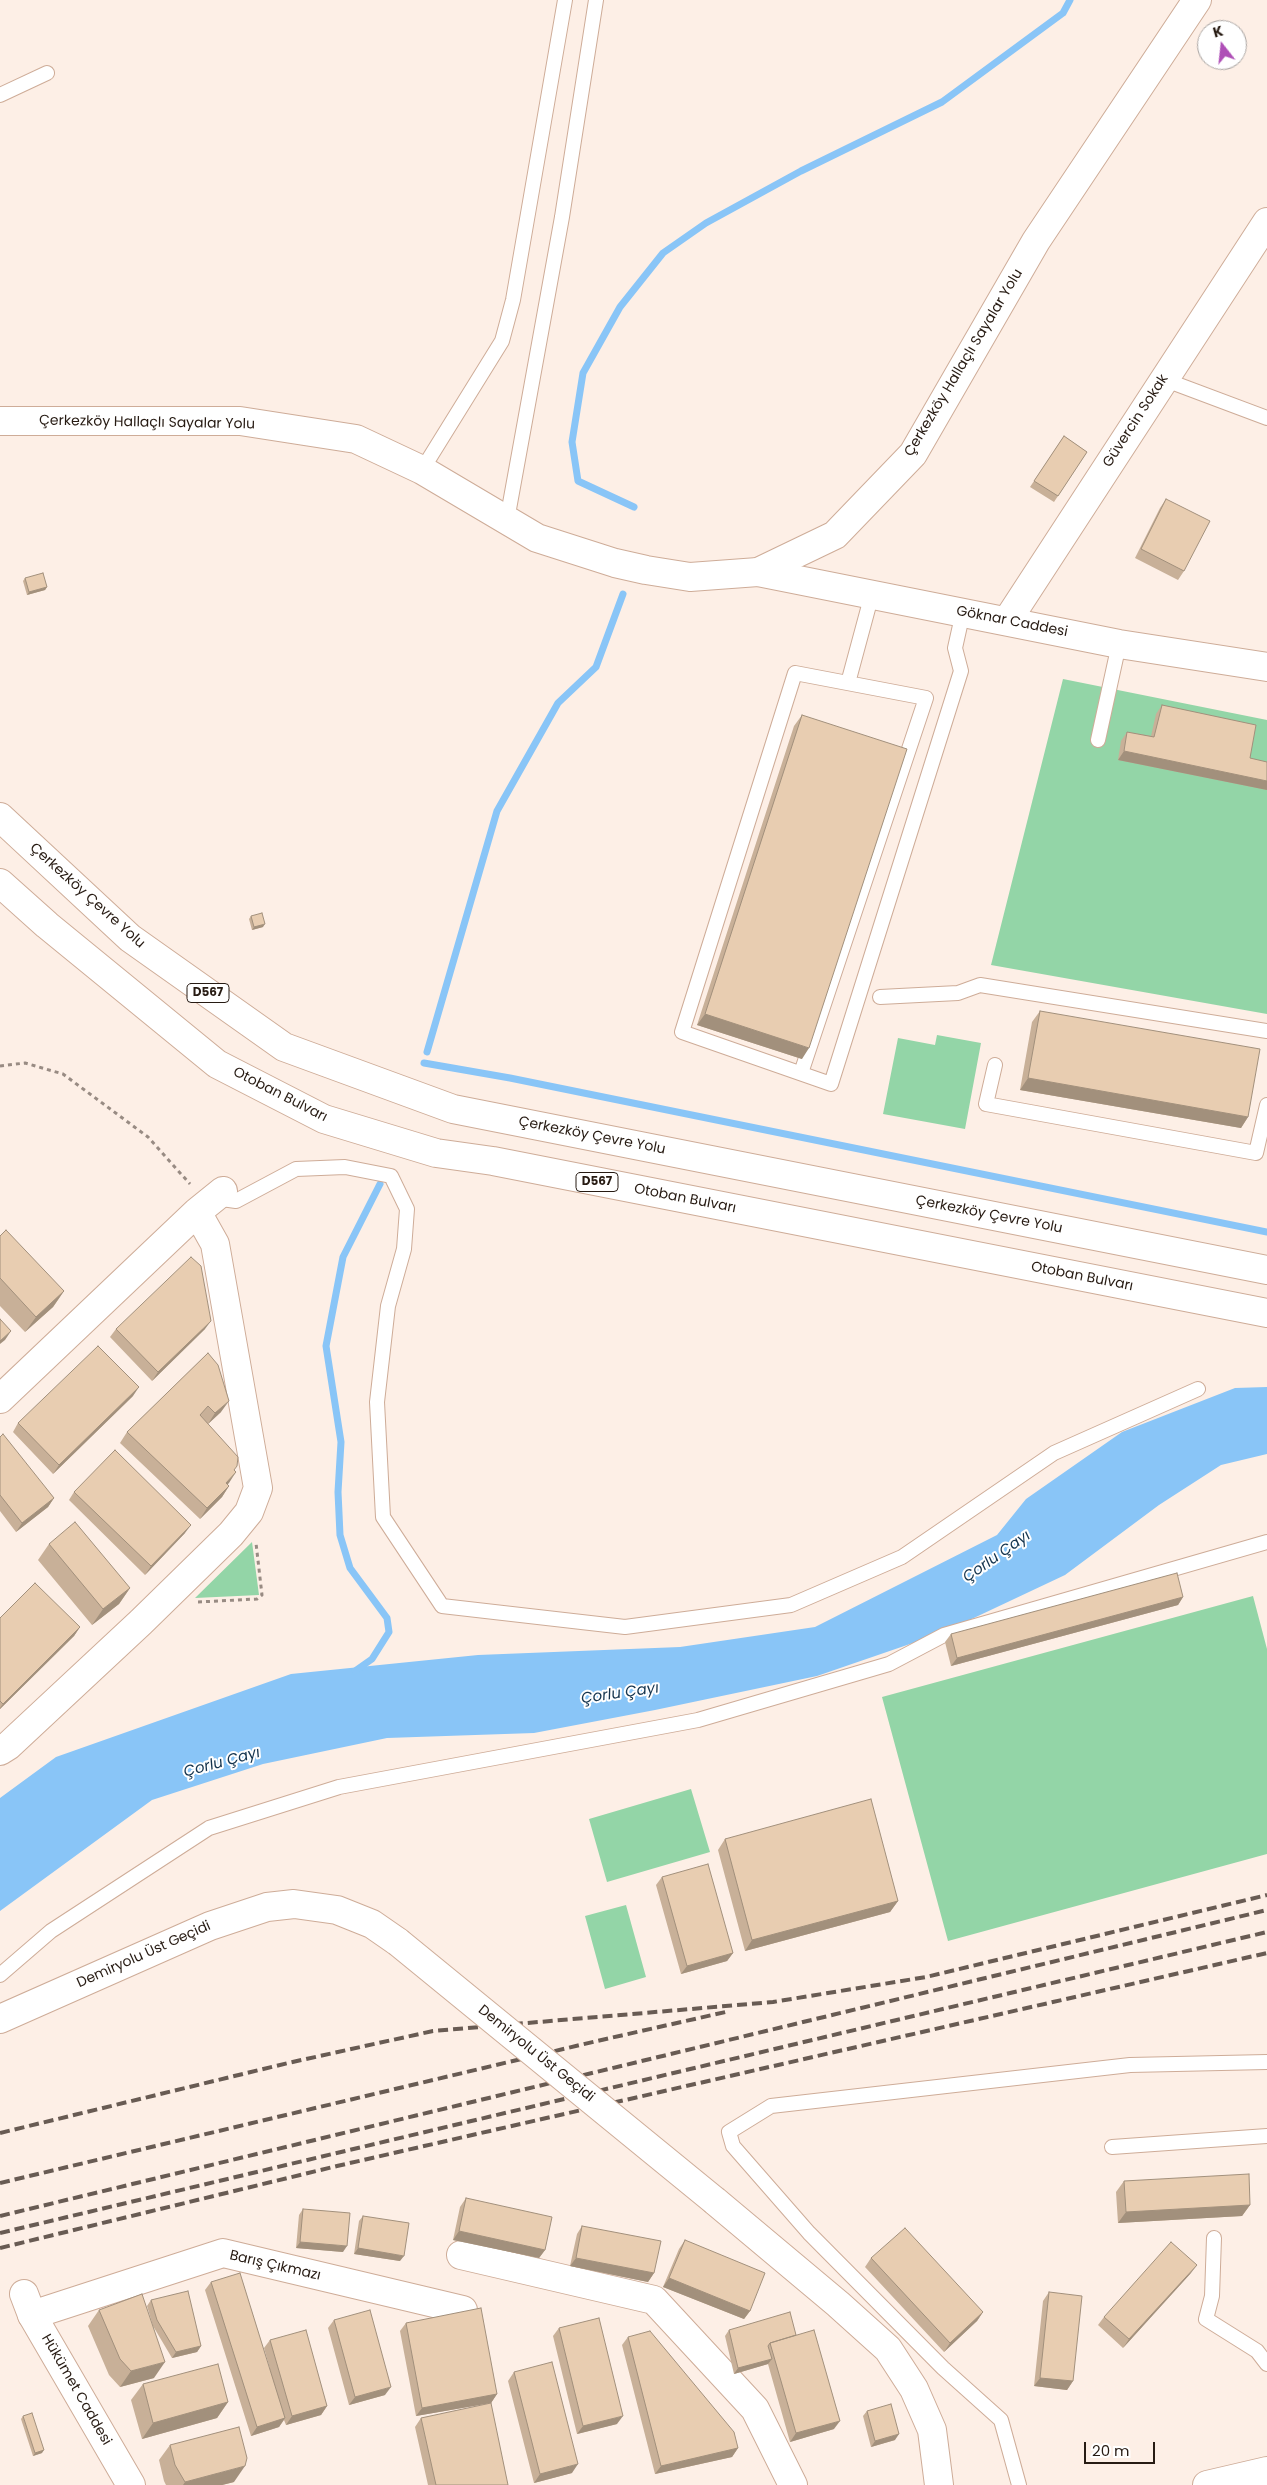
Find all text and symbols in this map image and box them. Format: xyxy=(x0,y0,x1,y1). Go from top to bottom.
north arrow xyxy=(1197,20,1247,70)
text: K xyxy=(1211,21,1226,43)
street label: Çerkezköy Hallaçlı Sayalar Yolu xyxy=(901,266,1027,460)
street label: Güvercin Sokak xyxy=(1100,371,1172,471)
street label: Çerkezköy Hallaçlı Sayalar Yolu xyxy=(39,413,255,433)
street label: Göknar Caddesi xyxy=(955,603,1069,641)
street label: Çerkezköy Çevre Yolu xyxy=(26,840,148,952)
road number: D567 xyxy=(187,984,229,1002)
street label: Otoban Bulvarı xyxy=(230,1064,330,1126)
street label: Çerkezköy Çevre Yolu xyxy=(517,1114,667,1158)
road number: D567 xyxy=(576,1172,618,1192)
street label: Otoban Bulvarı xyxy=(633,1181,737,1217)
street label: Çerkezköy Çevre Yolu xyxy=(914,1193,1064,1237)
street label: Otoban Bulvarı xyxy=(1030,1259,1134,1295)
water label: Çorlu Çayı xyxy=(960,1527,1034,1587)
water label: Çorlu Çayı xyxy=(580,1680,660,1708)
water label: Çorlu Çayı xyxy=(182,1744,262,1782)
street label: Demiryolu Üst Geçidi xyxy=(75,1918,213,1992)
street label: Demiryolu Üst Geçidi xyxy=(475,2002,597,2106)
street label: Barış Çıkmazı xyxy=(228,2247,322,2285)
street label: Hükümet Caddesi xyxy=(37,2332,115,2448)
scale bar xyxy=(1087,2432,1158,2464)
text: 20 m xyxy=(1092,2440,1130,2461)

